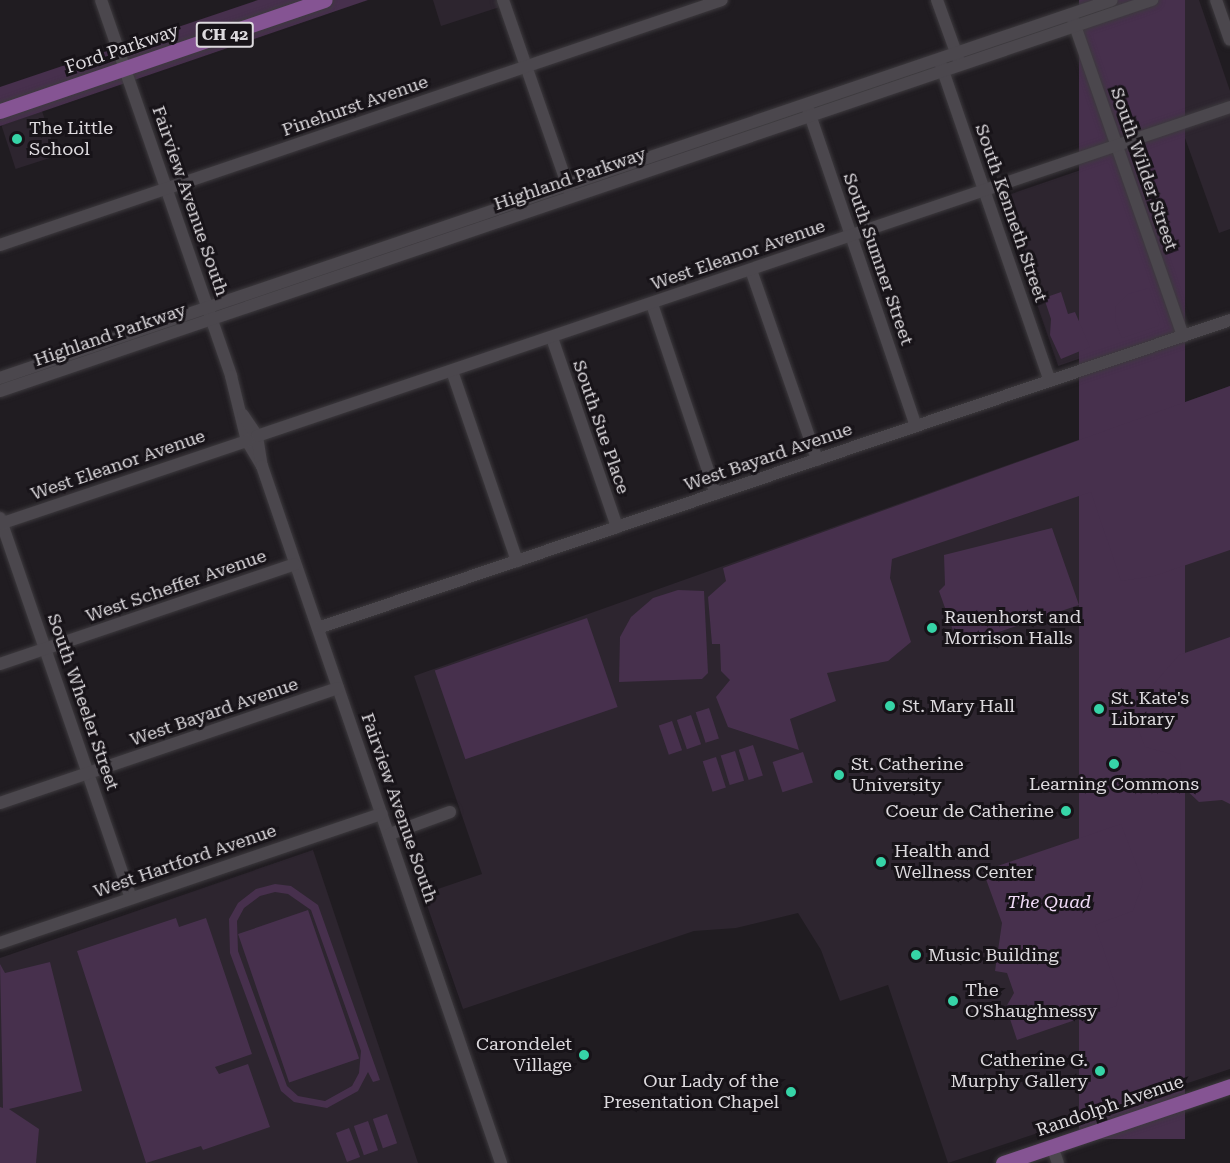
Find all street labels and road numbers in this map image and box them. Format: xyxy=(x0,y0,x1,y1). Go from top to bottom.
street label: Ford Parkway xyxy=(63,20,181,78)
road number: CH 42 xyxy=(195,22,255,48)
street label: Pinehurst Avenue xyxy=(279,71,431,141)
street label: South Wilder Street xyxy=(1106,85,1182,253)
street label: Fairview Avenue South xyxy=(147,103,233,299)
street label: South Kenneth Street xyxy=(970,121,1052,305)
street label: Highland Parkway xyxy=(491,143,649,215)
street label: South Sumner Street xyxy=(838,170,918,348)
street label: West Eleanor Avenue xyxy=(648,215,828,295)
street label: Highland Parkway xyxy=(31,299,189,371)
street label: South Sue Place xyxy=(568,357,634,497)
street label: West Bayard Avenue xyxy=(681,418,855,496)
street label: West Eleanor Avenue xyxy=(28,425,208,505)
street label: West Scheffer Avenue xyxy=(83,545,269,627)
street label: South Wheeler Street xyxy=(43,611,123,793)
street label: West Bayard Avenue xyxy=(127,673,301,751)
street label: Fairview Avenue South xyxy=(356,710,442,906)
street label: West Hartford Avenue xyxy=(91,820,279,902)
street label: Randolph Avenue xyxy=(1034,1071,1186,1141)

